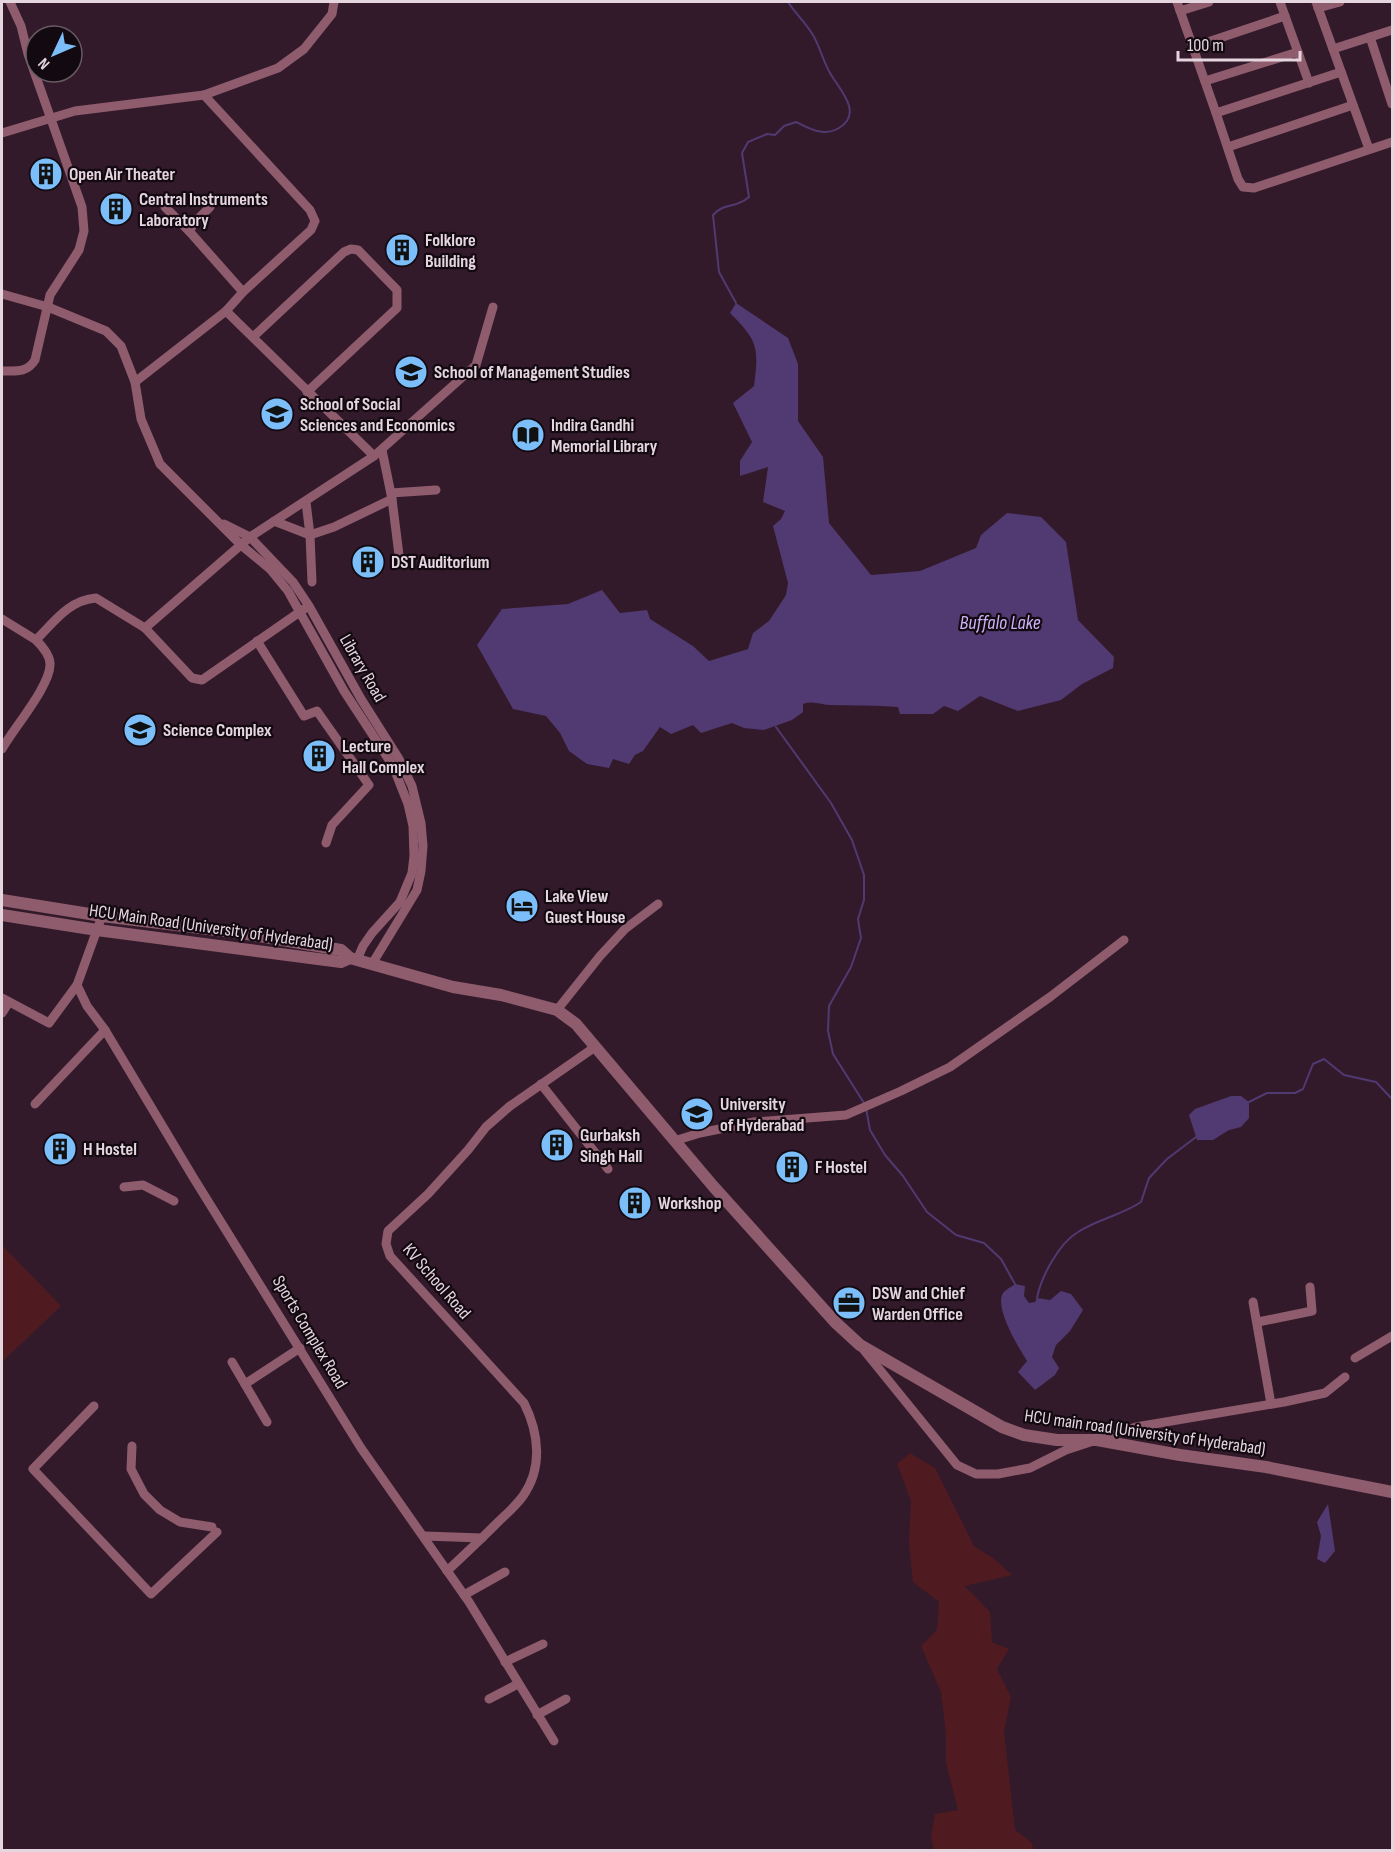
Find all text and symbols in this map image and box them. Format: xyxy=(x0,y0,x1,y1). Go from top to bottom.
north arrow xyxy=(24,24,84,84)
scale bar xyxy=(1178,24,1300,62)
text: 100 m xyxy=(1187,35,1224,56)
text: N xyxy=(34,54,54,73)
building icon: Open Air Theater xyxy=(28,156,64,192)
place label: Open Air Theater xyxy=(69,164,176,185)
place label: Central Instruments Laboratory xyxy=(139,189,268,231)
building icon: Central Instruments Laboratory xyxy=(98,191,134,227)
place label: Folklore Building xyxy=(425,230,476,272)
building icon: Folklore Building xyxy=(384,232,420,268)
school or university icon: School of Management Studies xyxy=(393,354,429,390)
place label: School of Management Studies xyxy=(434,362,630,383)
place label: School of Social Sciences and Economics xyxy=(300,394,455,436)
school or university icon: School of Social Sciences and Economics xyxy=(259,396,295,432)
place label: Indira Gandhi Memorial Library xyxy=(551,415,658,457)
library icon: Indira Gandhi Memorial Library xyxy=(510,417,546,453)
building icon: DST Auditorium xyxy=(350,544,386,580)
place label: DST Auditorium xyxy=(391,552,490,573)
water label: Buffalo Lake xyxy=(960,611,1041,635)
street label: Library Road xyxy=(335,631,390,706)
school or university icon: Science Complex xyxy=(122,712,158,748)
place label: Science Complex xyxy=(163,720,272,741)
place label: Lecture Hall Complex xyxy=(342,736,425,778)
building icon: Lecture Hall Complex xyxy=(301,738,337,774)
place label: Lake View Guest House xyxy=(545,886,626,928)
hotel icon: Lake View Guest House xyxy=(504,888,540,924)
street label: HCU Main Road (University of Hyderabad) xyxy=(88,900,334,955)
place label: University of Hyderabad xyxy=(720,1094,805,1136)
school or university icon: University of Hyderabad xyxy=(679,1096,715,1132)
place label: Gurbaksh Singh Hall xyxy=(580,1125,642,1167)
building icon: Gurbaksh Singh Hall xyxy=(539,1127,575,1163)
building icon: H Hostel xyxy=(42,1131,78,1167)
place label: H Hostel xyxy=(83,1139,137,1160)
building icon: F Hostel xyxy=(774,1149,810,1185)
place label: F Hostel xyxy=(815,1157,867,1178)
building icon: Workshop xyxy=(617,1185,653,1221)
place label: Workshop xyxy=(658,1193,722,1214)
street label: KV School Road xyxy=(398,1239,475,1323)
street label: Sports Complex Road xyxy=(268,1272,351,1392)
place label: DSW and Chief Warden Office xyxy=(872,1283,965,1325)
office icon: DSW and Chief Warden Office xyxy=(831,1285,867,1321)
street label: HCU main road (University of Hyderabad) xyxy=(1023,1405,1267,1460)

